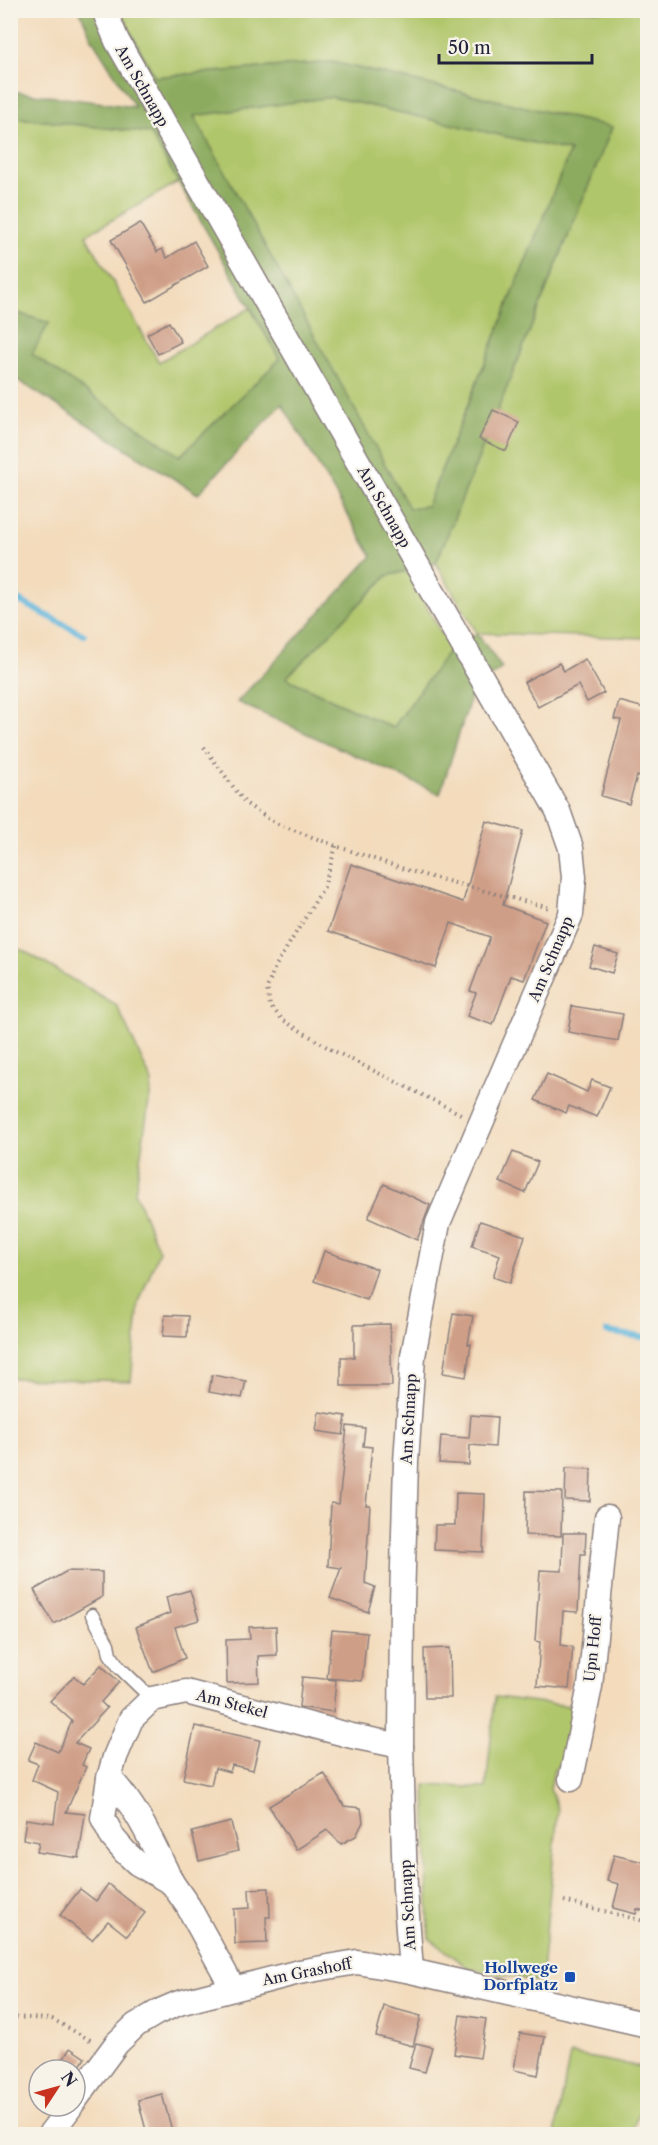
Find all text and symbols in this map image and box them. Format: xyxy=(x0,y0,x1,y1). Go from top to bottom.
scale bar xyxy=(439,27,592,65)
text: 50 m xyxy=(448,37,491,59)
street label: Am Schnapp xyxy=(111,41,173,130)
street label: Am Schnapp xyxy=(353,462,415,551)
street label: Am Schnapp xyxy=(524,913,577,1005)
street label: Am Schnapp xyxy=(397,1373,420,1466)
street label: Upn Hoff xyxy=(580,1614,606,1683)
street label: Am Stekel xyxy=(194,1685,270,1722)
street label: Am Schnapp xyxy=(396,1859,419,1952)
street label: Am Grashoff xyxy=(260,1953,355,1990)
place label: Hollwege Dorfplatz xyxy=(483,1958,558,1994)
marker: Hollwege Dorfplatz xyxy=(563,1970,577,1984)
north arrow xyxy=(27,2058,87,2118)
text: N xyxy=(57,2068,81,2091)

